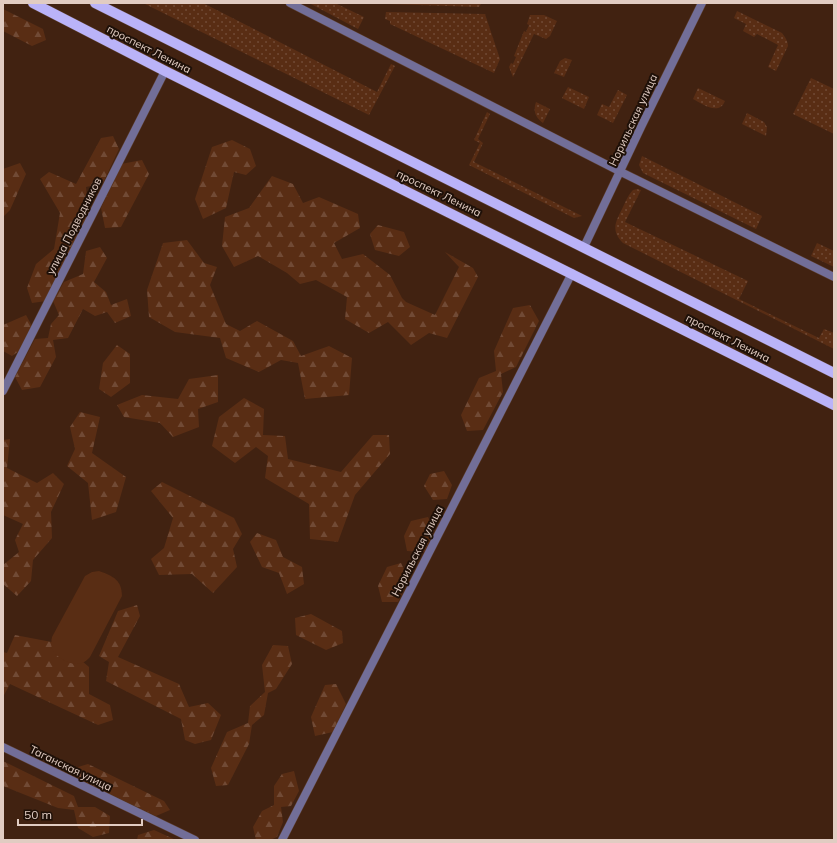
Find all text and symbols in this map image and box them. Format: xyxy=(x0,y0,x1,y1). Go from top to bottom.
street label: проспект Ленина xyxy=(105,22,193,76)
street label: Норильская улица xyxy=(606,72,660,168)
street label: проспект Ленина xyxy=(394,166,484,220)
street label: улица Подводников xyxy=(43,175,105,277)
street label: проспект Ленина xyxy=(684,311,772,365)
street label: Норильская улица xyxy=(388,503,446,599)
street label: Таганская улица xyxy=(28,742,114,794)
scale bar xyxy=(18,801,142,827)
text: 50 m xyxy=(24,807,52,822)

